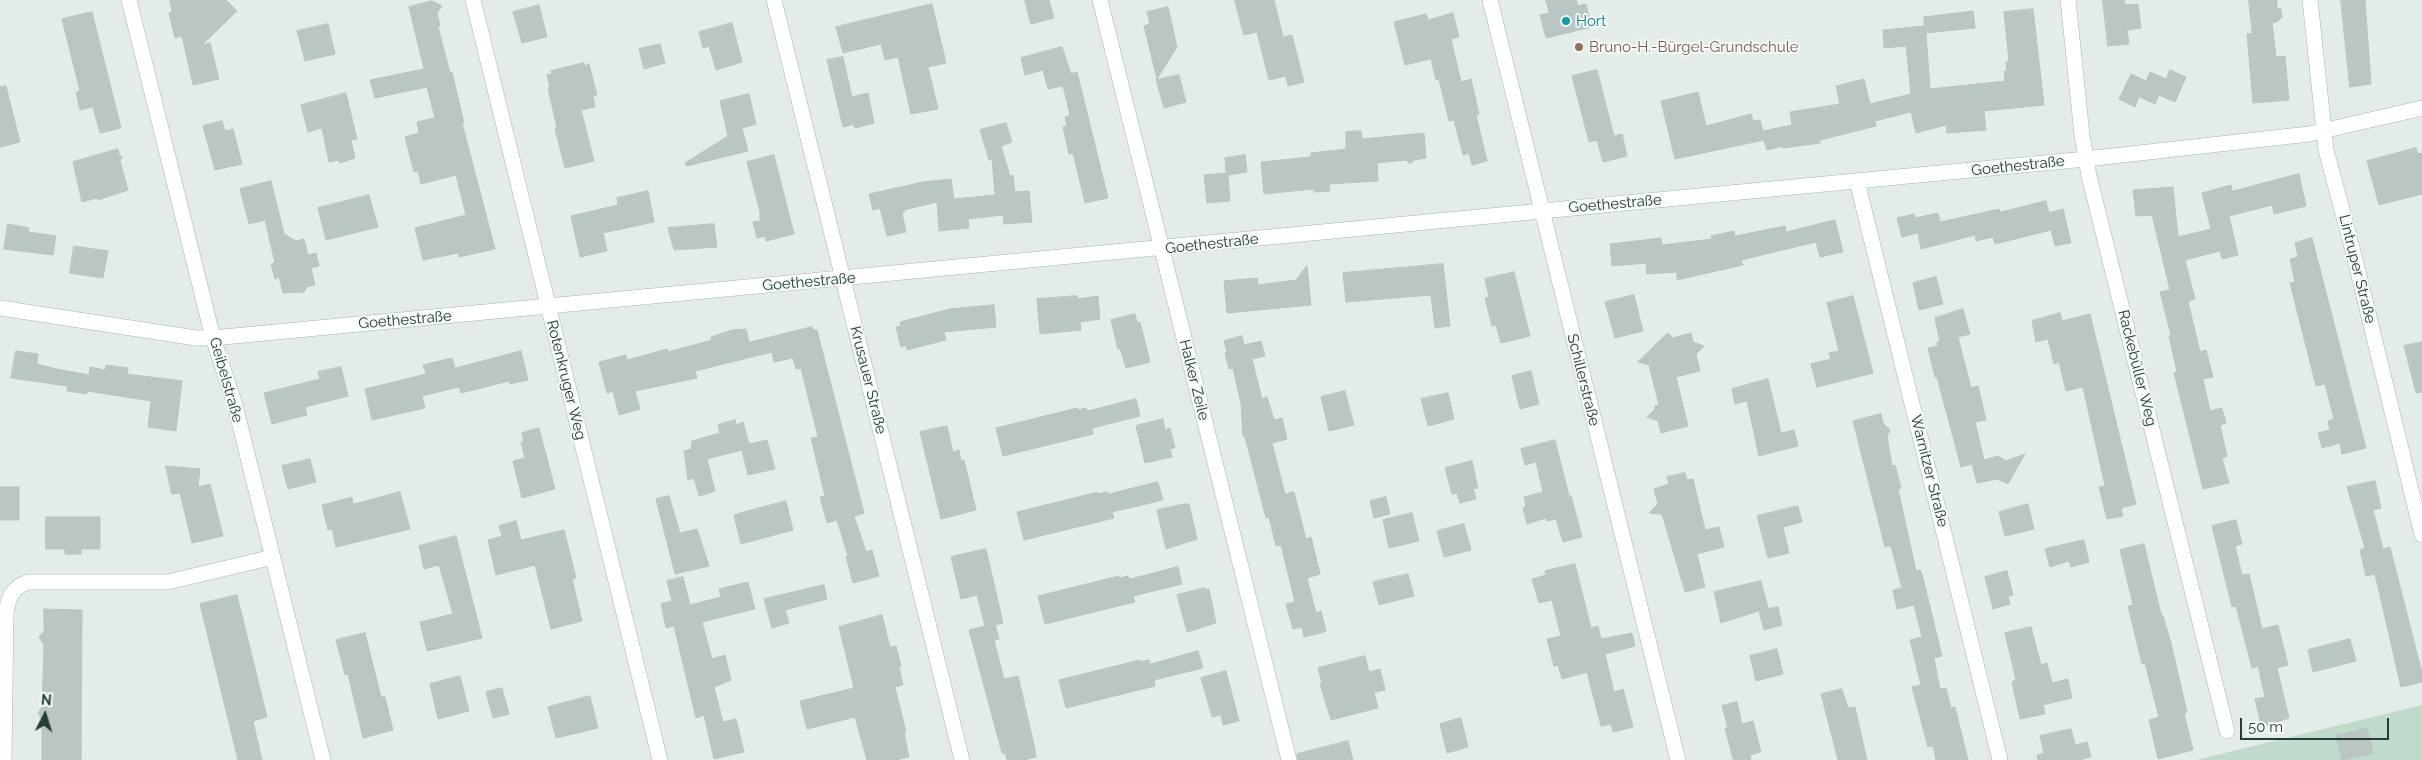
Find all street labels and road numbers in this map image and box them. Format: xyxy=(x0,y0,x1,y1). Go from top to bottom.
street label: Goethestraße xyxy=(1970,152,2066,180)
street label: Goethestraße xyxy=(1568,191,1662,217)
street label: Lintruper Straße xyxy=(2335,213,2379,325)
street label: Goethestraße xyxy=(1164,230,1260,258)
street label: Goethestraße xyxy=(762,269,856,295)
street label: Goethestraße xyxy=(358,307,452,333)
street label: Rackebüller Weg xyxy=(2114,308,2160,428)
street label: Rotenkruger Weg xyxy=(542,318,590,442)
street label: Krusauer Straße xyxy=(846,324,890,436)
street label: Schillerstraße xyxy=(1563,332,1603,428)
street label: Geibelstraße xyxy=(205,335,247,425)
street label: Halker Zeile xyxy=(1175,338,1213,422)
street label: Warnitzer Straße xyxy=(1906,413,1952,529)

